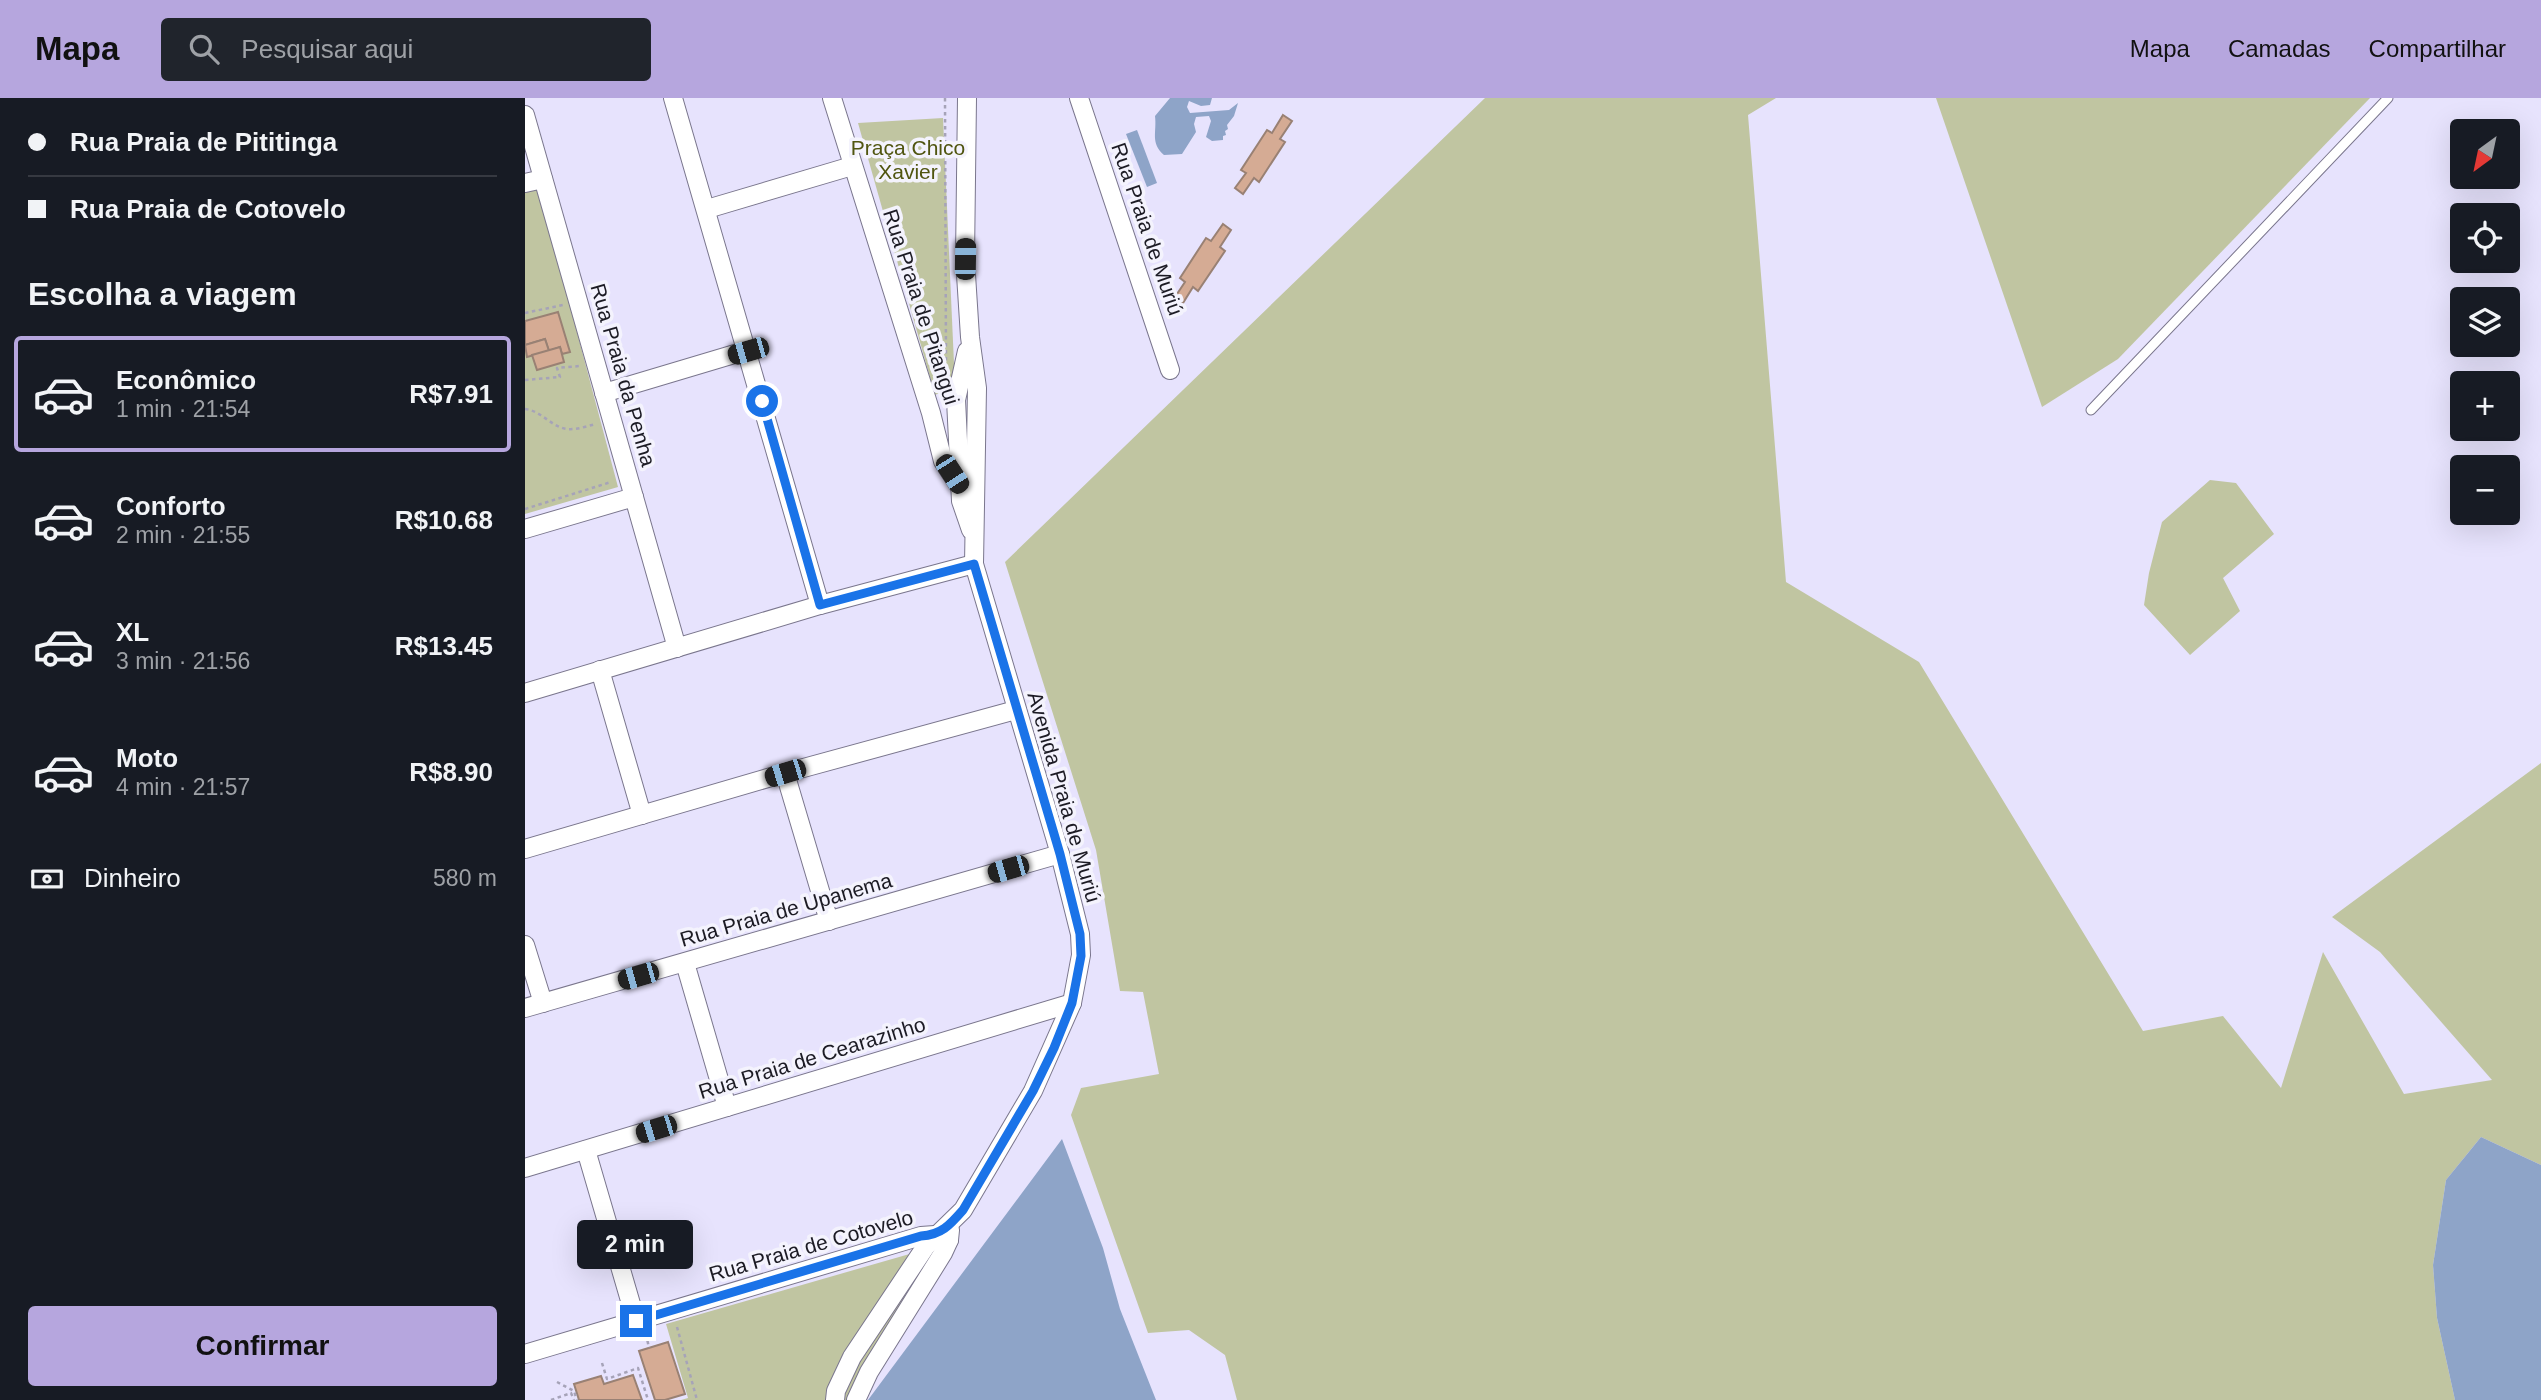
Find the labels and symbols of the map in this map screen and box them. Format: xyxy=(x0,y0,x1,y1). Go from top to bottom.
north arrow xyxy=(2450,119,2520,189)
park label: Praça Chico Xavier xyxy=(851,136,965,183)
street label: Rua Praia de Muriú xyxy=(1107,140,1188,318)
street label: Rua Praia de Pitangui xyxy=(879,206,964,408)
car xyxy=(955,238,976,280)
street label: Rua Praia da Penha xyxy=(586,281,661,469)
car xyxy=(725,335,772,367)
route start xyxy=(746,385,778,417)
car xyxy=(932,451,973,497)
street label: Avenida Praia de Muriú xyxy=(1023,689,1106,905)
car xyxy=(762,757,809,789)
car xyxy=(985,853,1032,885)
street label: Rua Praia de Upanema xyxy=(677,868,895,951)
car xyxy=(615,960,662,992)
street label: Rua Praia de Cearazinho xyxy=(696,1012,928,1103)
car xyxy=(633,1113,680,1145)
street label: Rua Praia de Cotovelo xyxy=(706,1205,916,1286)
callout: 2 min xyxy=(578,1220,694,1268)
route end xyxy=(620,1305,652,1337)

